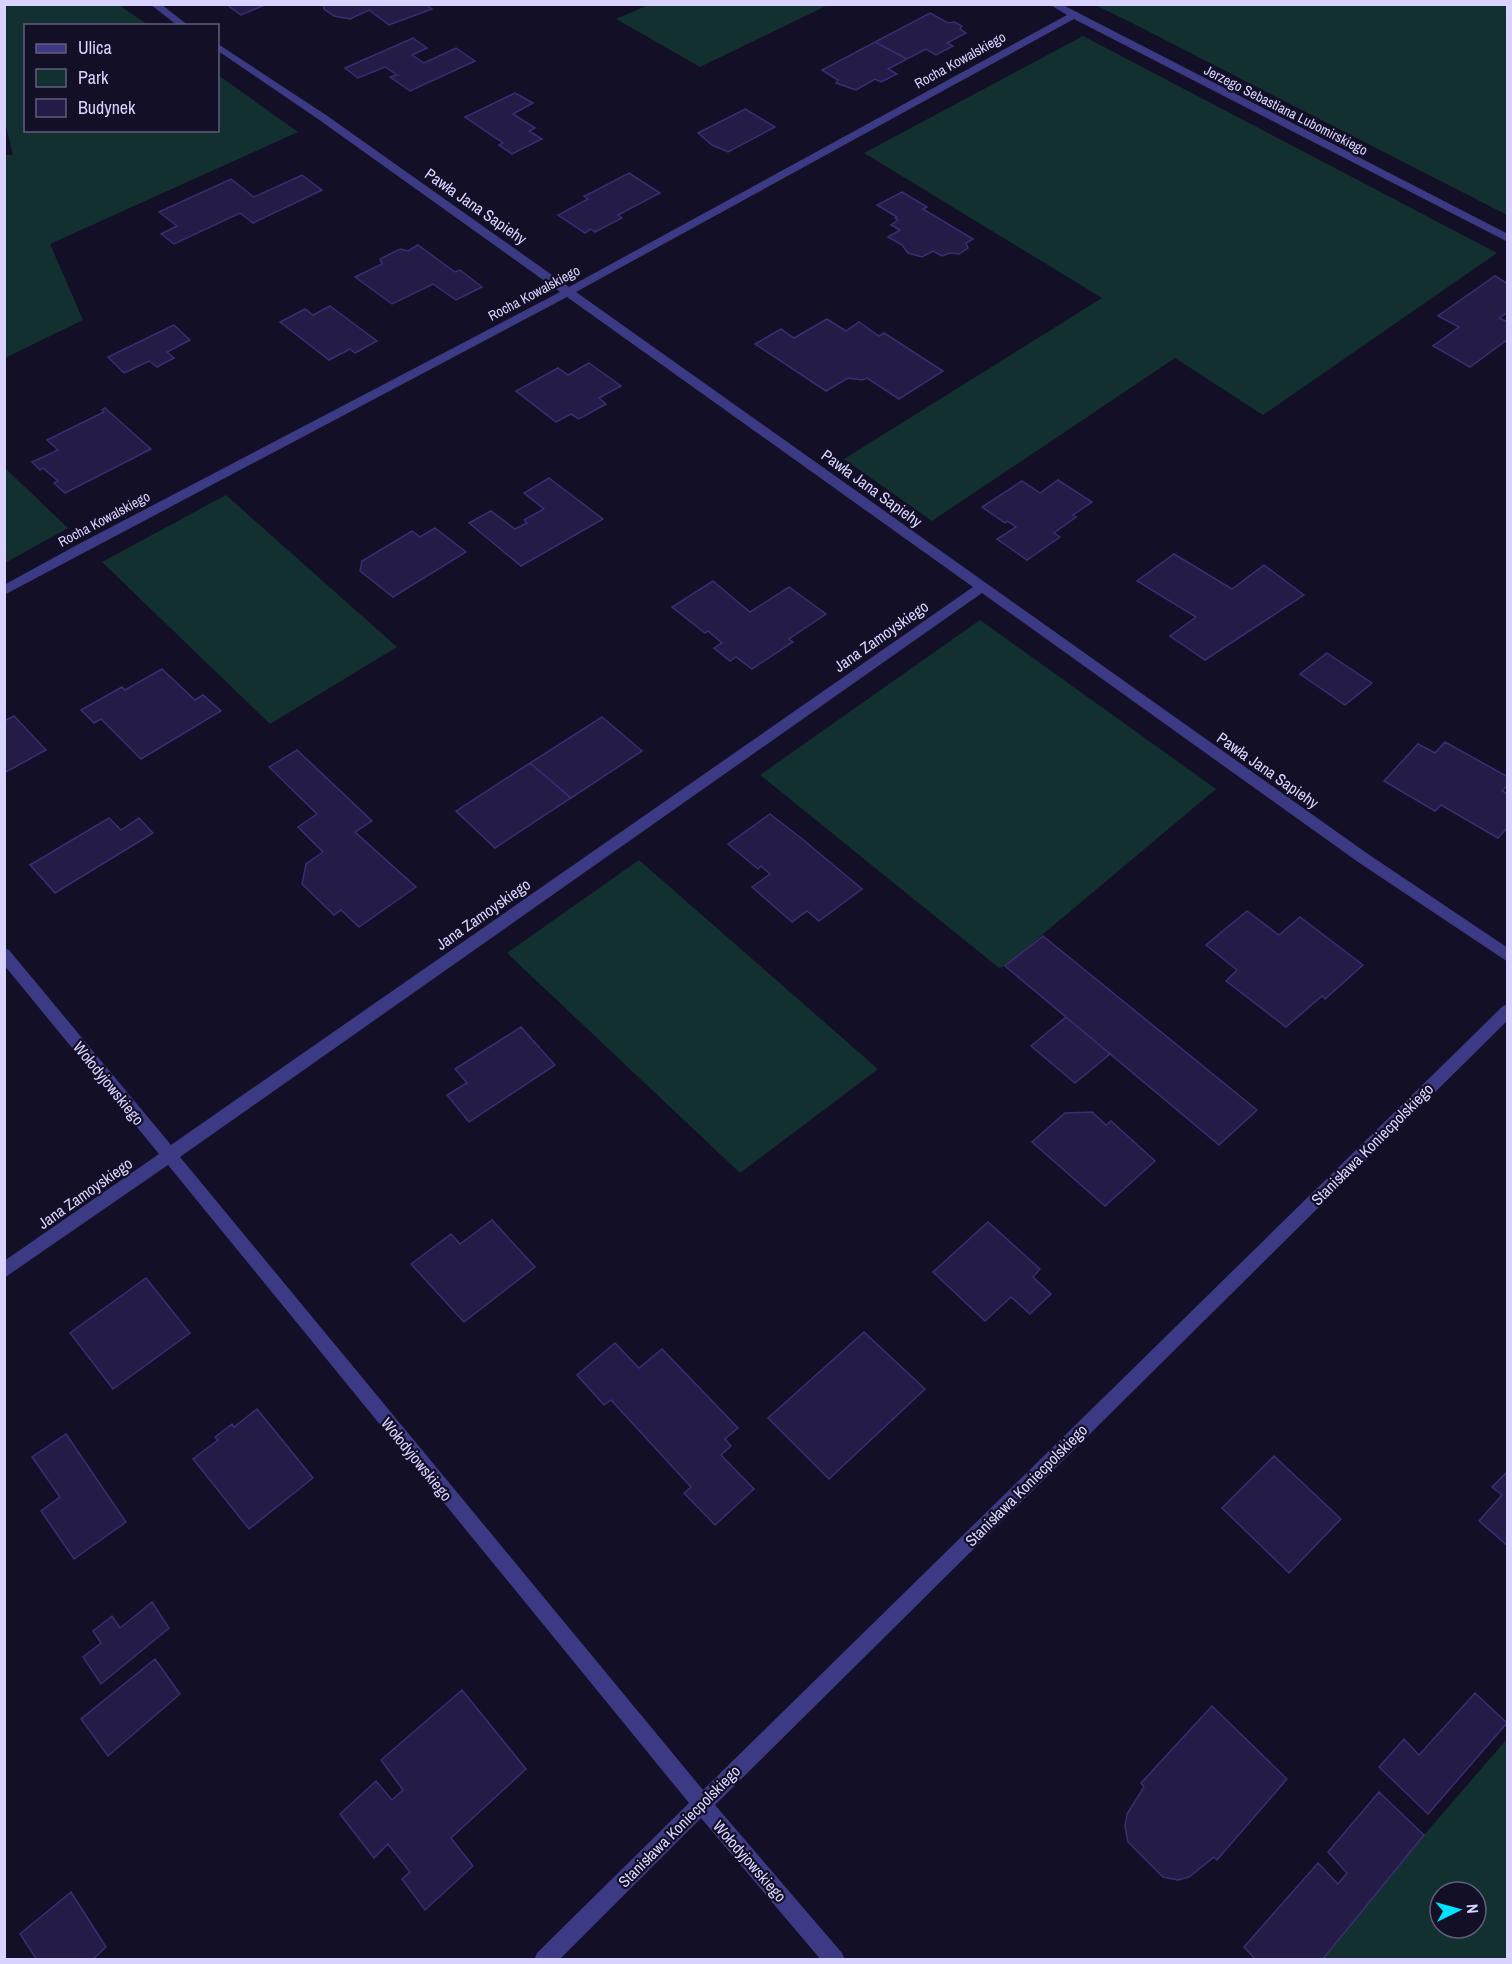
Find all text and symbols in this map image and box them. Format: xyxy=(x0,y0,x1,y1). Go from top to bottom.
legend xyxy=(24,24,219,132)
street label: Rocha Kowalskiego xyxy=(911,28,1009,92)
text: Ulica xyxy=(78,35,112,60)
street label: Jerzego Sebastiana Lubomirskiego xyxy=(1201,61,1371,159)
text: Park xyxy=(78,65,109,90)
text: Budynek xyxy=(78,95,136,120)
street label: Pawła Jana Sapiehy xyxy=(421,163,532,250)
street label: Rocha Kowalskiego xyxy=(485,261,583,325)
street label: Pawła Jana Sapiehy xyxy=(817,444,927,532)
street label: Rocha Kowalskiego xyxy=(55,487,153,551)
street label: Jana Zamoyskiego xyxy=(829,595,933,677)
street label: Pawła Jana Sapiehy xyxy=(1213,727,1324,814)
street label: Jana Zamoyskiego xyxy=(431,873,535,955)
street label: Wołodyjowskiego xyxy=(68,1036,150,1130)
street label: Stanisława Koniecpolskiego xyxy=(1306,1078,1438,1210)
street label: Jana Zamoyskiego xyxy=(33,1152,137,1234)
street label: Wołodyjowskiego xyxy=(376,1412,458,1506)
street label: Stanisława Koniecpolskiego xyxy=(960,1419,1092,1551)
street label: Stanisława Koniecpolskiego xyxy=(613,1760,745,1892)
street label: Wołodyjowskiego xyxy=(708,1815,792,1907)
north arrow xyxy=(1428,1880,1488,1940)
text: N xyxy=(1462,1903,1484,1914)

